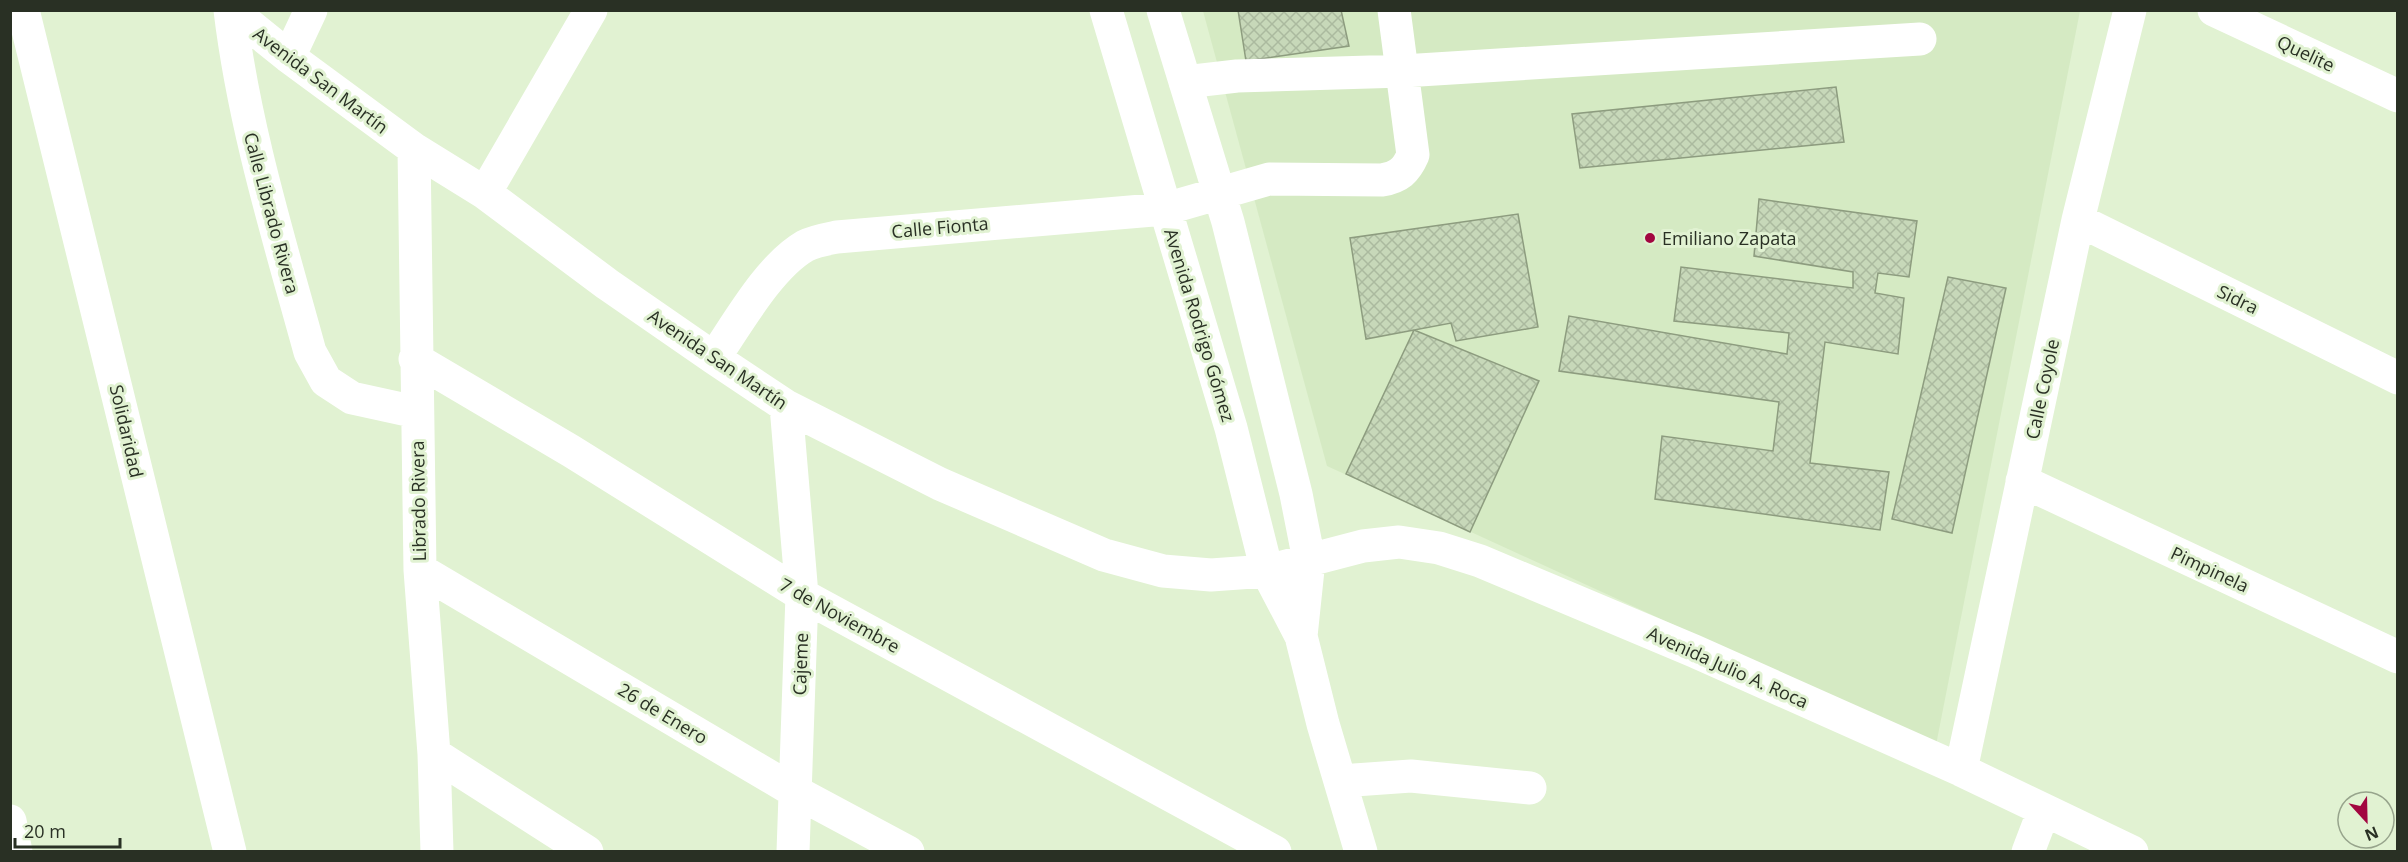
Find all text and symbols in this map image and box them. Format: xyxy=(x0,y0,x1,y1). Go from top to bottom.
street label: Avenida San Martín xyxy=(249,21,393,139)
street label: Quelite xyxy=(2273,29,2339,77)
street label: Calle Librado Rivera xyxy=(239,130,305,296)
street label: Calle Fionta xyxy=(890,211,990,243)
street label: Avenida Rodrigo Gómez xyxy=(1159,225,1241,425)
place label: Emiliano Zapata xyxy=(1662,226,1797,250)
marker: Emiliano Zapata xyxy=(1643,231,1657,245)
street label: Sidra xyxy=(2214,279,2262,319)
street label: Avenida San Martín xyxy=(644,304,792,414)
street label: Calle Coyole xyxy=(2020,337,2064,441)
street label: Solidaridad xyxy=(105,382,149,480)
street label: Librado Rivera xyxy=(405,440,431,562)
street label: Pimpinela xyxy=(2167,541,2253,597)
street label: 7 de Noviembre xyxy=(776,572,904,658)
street label: Avenida Julio A. Roca xyxy=(1644,621,1812,713)
street label: Cajeme xyxy=(787,632,813,696)
street label: 26 de Enero xyxy=(614,677,712,749)
north arrow xyxy=(2336,790,2396,850)
scale bar xyxy=(15,811,120,849)
text: 20 m xyxy=(24,819,66,843)
text: N xyxy=(2361,821,2382,847)

